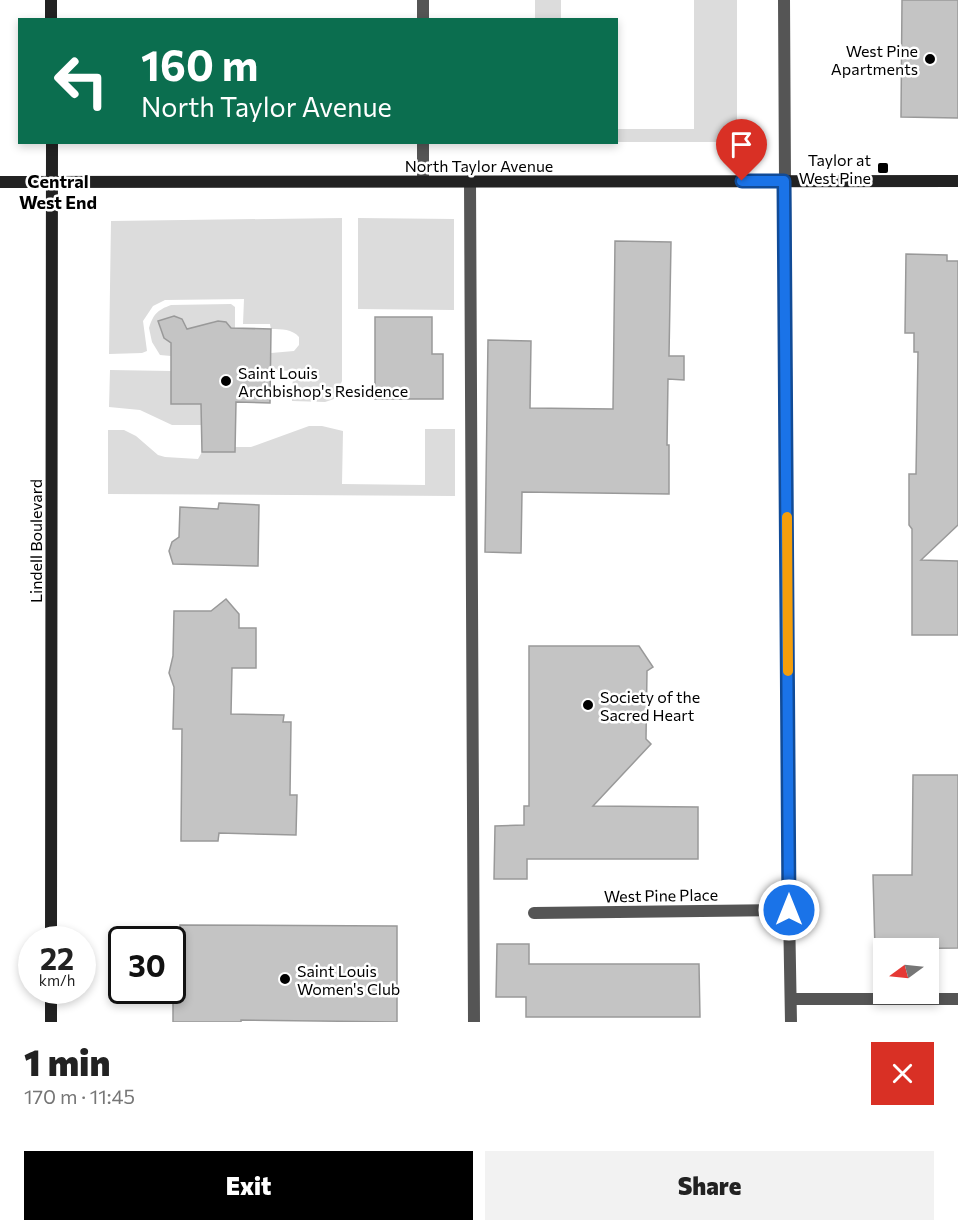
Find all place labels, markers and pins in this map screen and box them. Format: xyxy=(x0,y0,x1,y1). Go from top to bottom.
place label: West Pine Apartments xyxy=(831,41,918,78)
marker: West Pine Apartments xyxy=(923,52,937,66)
pin xyxy=(716,119,767,181)
place label: Taylor at West Pine xyxy=(799,150,871,187)
marker: Taylor at West Pine xyxy=(876,161,890,175)
place label: Saint Louis Archbishop's Residence xyxy=(238,363,408,400)
marker: Saint Louis Archbishop's Residence xyxy=(219,374,233,388)
place label: Society of the Sacred Heart xyxy=(600,687,700,724)
marker: Society of the Sacred Heart xyxy=(581,698,595,712)
place label: Saint Louis Women's Club xyxy=(297,961,400,998)
marker: Saint Louis Women's Club xyxy=(278,972,292,986)

